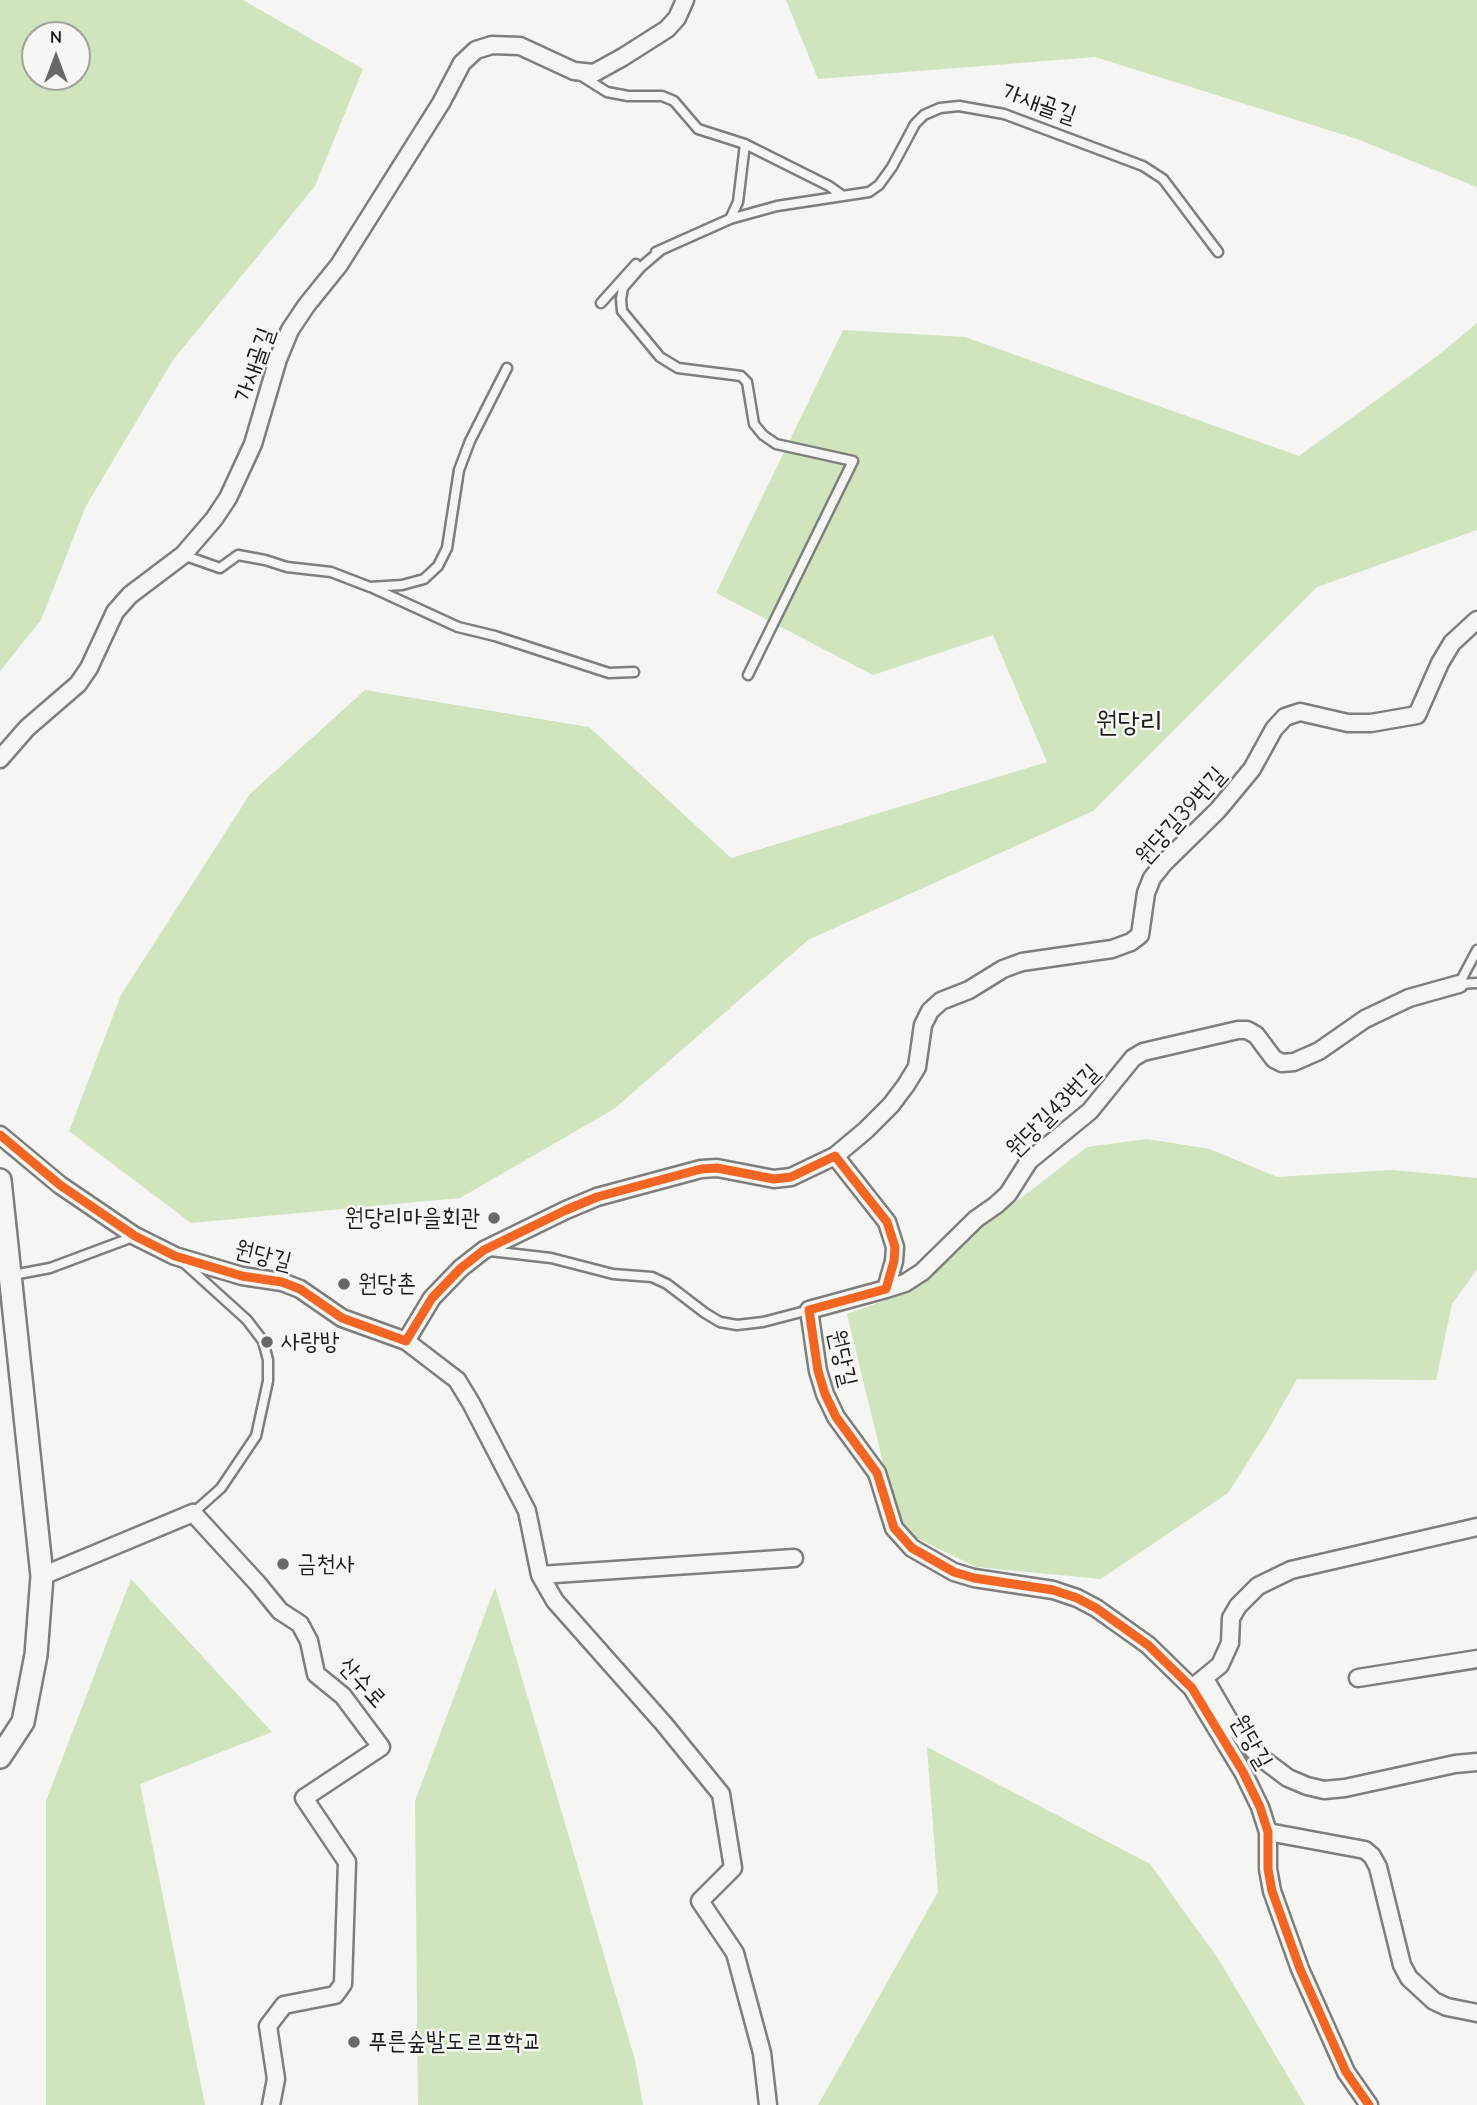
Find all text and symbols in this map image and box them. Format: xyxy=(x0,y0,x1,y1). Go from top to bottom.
north arrow xyxy=(21,21,91,91)
text: N xyxy=(50,26,62,48)
street label: 가새골길 xyxy=(998,78,1080,130)
street label: 가새골길 xyxy=(229,324,281,406)
district label: 원당리 xyxy=(1095,706,1163,740)
street label: 원당길39번길 xyxy=(1130,761,1232,871)
street label: 원당길43번길 xyxy=(1000,1058,1106,1164)
place label: 원당리마을회관 xyxy=(345,1204,480,1232)
marker: 원당리마을회관 xyxy=(486,1210,502,1226)
street label: 원당길 xyxy=(231,1235,295,1277)
place label: 원당촌 xyxy=(358,1270,416,1298)
marker: 원당촌 xyxy=(336,1276,352,1292)
street label: 원당길 xyxy=(821,1327,863,1389)
place label: 사랑방 xyxy=(281,1328,339,1356)
marker: 사랑방 xyxy=(259,1334,275,1350)
place label: 금천사 xyxy=(297,1550,355,1578)
marker: 금천사 xyxy=(275,1556,291,1572)
street label: 산수로 xyxy=(332,1652,392,1714)
street label: 원당길 xyxy=(1224,1710,1278,1774)
place label: 푸른숲발도르프학교 xyxy=(368,2028,542,2056)
marker: 푸른숲발도르프학교 xyxy=(346,2034,362,2050)

